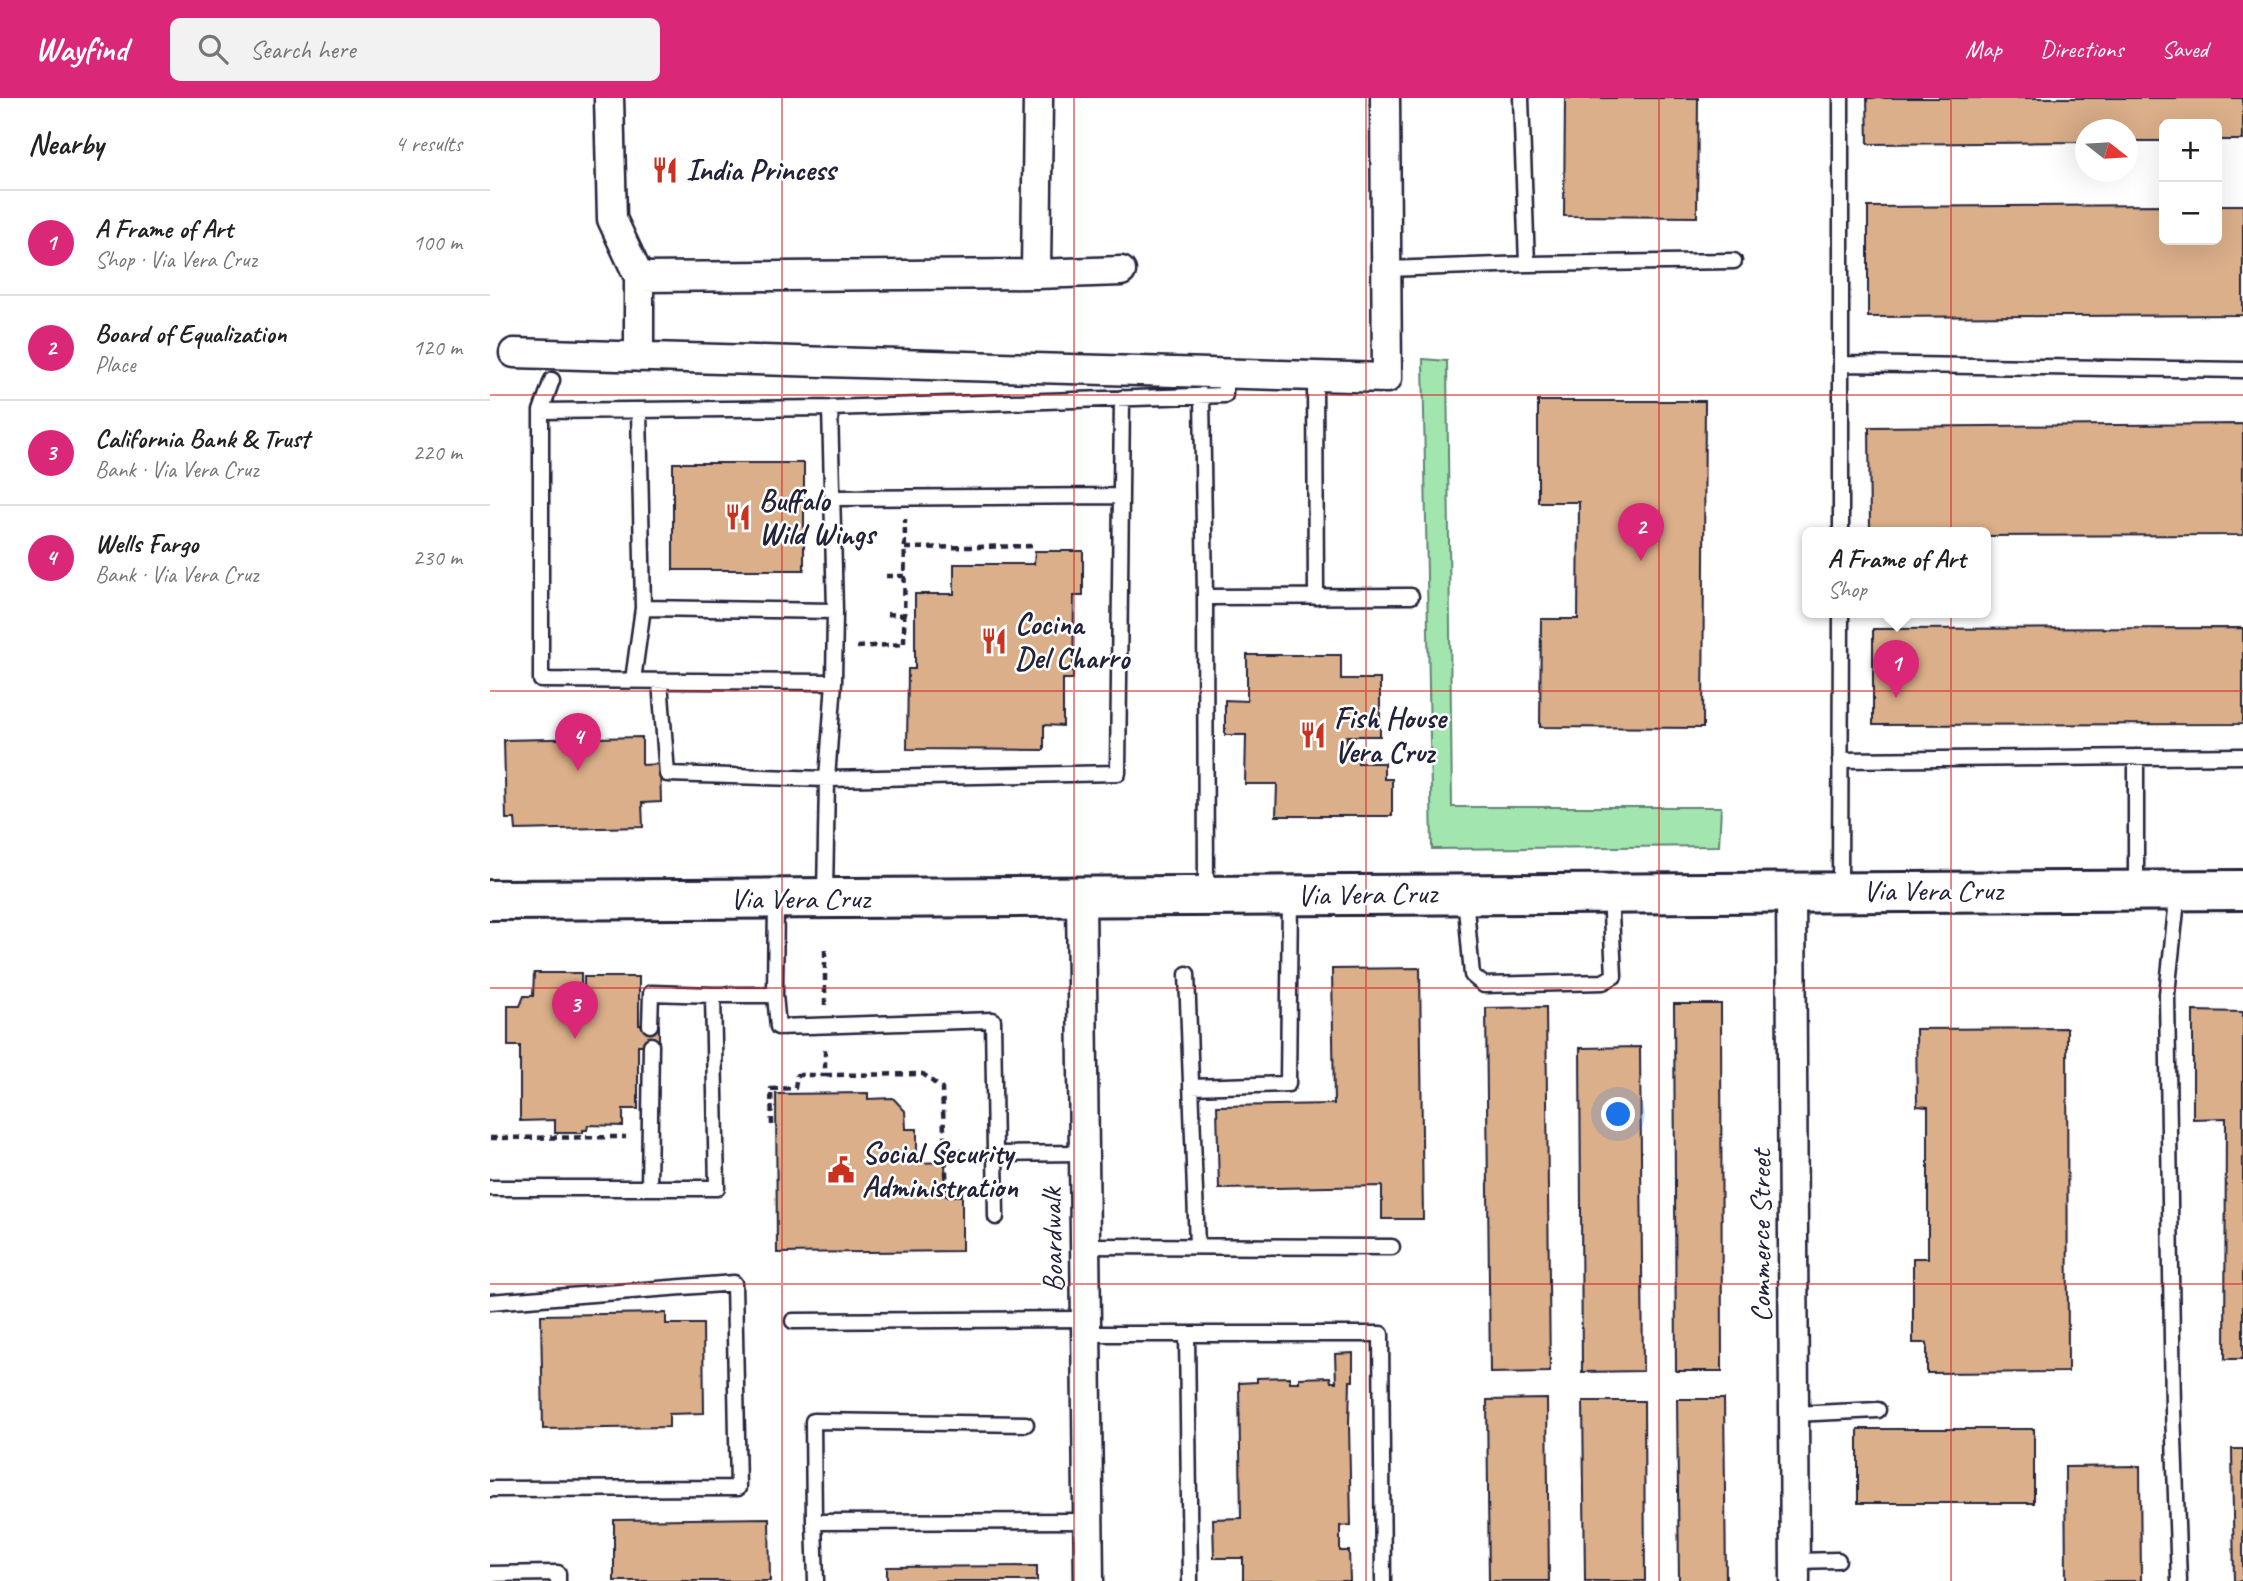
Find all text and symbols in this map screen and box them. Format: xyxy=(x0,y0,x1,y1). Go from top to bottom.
search box xyxy=(170,18,660,81)
text: Wayfind xyxy=(35,28,128,70)
icon: search xyxy=(194,30,232,68)
text: Search here xyxy=(250,33,356,66)
text: Map xyxy=(1965,34,2002,64)
text: Directions xyxy=(2040,34,2123,64)
text: Saved xyxy=(2161,34,2208,64)
north arrow xyxy=(2075,119,2138,182)
map controls xyxy=(2159,119,2222,245)
button: + xyxy=(2159,119,2222,182)
text: Nearby xyxy=(28,125,104,163)
text: 4 results xyxy=(395,129,462,158)
place label: India Princess xyxy=(686,151,839,189)
restaurant icon: India Princess xyxy=(650,155,680,185)
button: − xyxy=(2159,182,2222,245)
text: A Frame of Art xyxy=(95,212,233,245)
text: 1 xyxy=(46,228,56,257)
text: 100 m xyxy=(413,228,462,257)
text: Shop · Via Vera Cruz xyxy=(95,245,257,274)
text: Board of Equalization xyxy=(95,317,287,350)
text: 2 xyxy=(46,333,56,362)
text: 120 m xyxy=(413,333,462,362)
text: Place xyxy=(95,350,135,379)
text: California Bank & Trust xyxy=(95,422,309,455)
text: 3 xyxy=(46,438,56,467)
text: 220 m xyxy=(413,438,462,467)
text: Bank · Via Vera Cruz xyxy=(95,455,259,484)
place label: Buffalo Wild Wings xyxy=(759,481,878,553)
restaurant icon: Buffalo Wild Wings xyxy=(723,502,753,532)
pin: 2 xyxy=(1618,503,1664,561)
text: Wells Fargo xyxy=(95,527,198,560)
popup xyxy=(1802,527,1991,618)
text: A Frame of Art xyxy=(1828,542,1965,575)
text: 4 xyxy=(46,543,56,572)
text: 230 m xyxy=(413,543,462,572)
text: Bank · Via Vera Cruz xyxy=(95,560,259,589)
text: Shop xyxy=(1828,575,1867,604)
place label: Cocina Del Charro xyxy=(1015,605,1131,677)
restaurant icon: Cocina Del Charro xyxy=(979,626,1009,656)
pin: 1 xyxy=(1873,640,1919,698)
place label: Fish House Vera Cruz xyxy=(1334,699,1448,771)
pin: 4 xyxy=(555,713,601,771)
restaurant icon: Fish House Vera Cruz xyxy=(1298,720,1328,750)
street label: Via Vera Cruz xyxy=(1863,871,2005,909)
street label: Via Vera Cruz xyxy=(1297,874,1439,914)
street label: Via Vera Cruz xyxy=(730,879,872,917)
pin: 3 xyxy=(552,981,598,1039)
your location xyxy=(1601,1097,1635,1131)
place label: Social Security Administration xyxy=(862,1134,1019,1206)
street label: Commerce Street xyxy=(1741,1147,1779,1322)
public building icon: Social Security Administration xyxy=(826,1155,856,1185)
street label: Boardwalk xyxy=(1032,1185,1072,1293)

